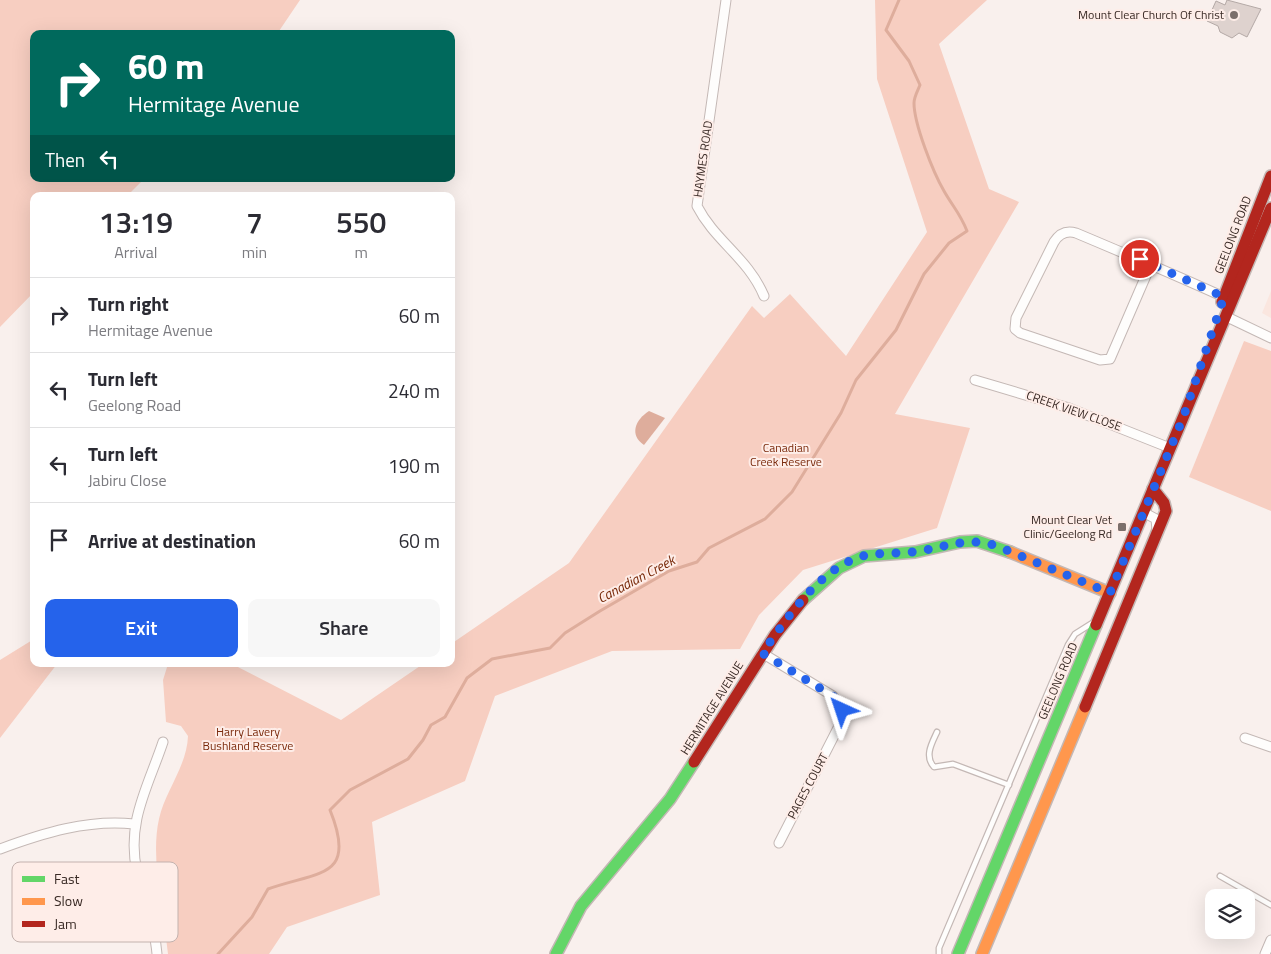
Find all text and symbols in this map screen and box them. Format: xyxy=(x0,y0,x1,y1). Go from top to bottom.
place label: Mount Clear Church Of Christ xyxy=(1078,5,1225,24)
marker: Mount Clear Church Of Christ xyxy=(1228,9,1240,21)
text: 60 m xyxy=(128,39,204,93)
icon: right xyxy=(45,50,110,115)
text: Hermitage Avenue xyxy=(128,87,300,121)
street label: HAYMES ROAD xyxy=(688,119,717,198)
text: Then xyxy=(45,145,85,174)
icon: left xyxy=(95,145,123,173)
street label: GEELONG ROAD xyxy=(1209,193,1256,277)
text: 13:19 xyxy=(99,199,173,245)
text: 7 xyxy=(246,199,263,245)
text: 550 xyxy=(336,199,386,245)
pin xyxy=(1119,238,1161,280)
text: Arrival xyxy=(114,240,158,264)
text: min xyxy=(242,240,267,264)
text: m xyxy=(354,240,368,264)
icon: arrive xyxy=(1126,245,1154,273)
text: Turn right xyxy=(88,289,169,318)
icon: right xyxy=(45,301,73,329)
text: 60 m xyxy=(399,301,440,330)
text: Hermitage Avenue xyxy=(88,318,213,342)
text: Turn left xyxy=(88,364,158,393)
icon: left xyxy=(45,376,73,404)
text: 240 m xyxy=(388,376,440,405)
street label: CREEK VIEW CLOSE xyxy=(1024,385,1125,436)
text: Geelong Road xyxy=(88,393,181,417)
park label: Canadian Creek Reserve xyxy=(750,438,822,471)
text: Turn left xyxy=(88,439,158,468)
icon: left xyxy=(45,451,73,479)
text: 190 m xyxy=(388,451,440,480)
text: Jabiru Close xyxy=(88,468,166,492)
place label: Mount Clear Vet Clinic/Geelong Rd xyxy=(1023,510,1113,543)
marker: Mount Clear Vet Clinic/Geelong Rd xyxy=(1116,521,1128,533)
icon: arrive xyxy=(45,526,73,554)
text: Arrive at destination xyxy=(88,526,256,555)
text: 60 m xyxy=(399,526,440,555)
water label: Canadian Creek xyxy=(593,548,680,608)
button: Exit xyxy=(45,599,238,657)
button: Share xyxy=(248,599,440,657)
street label: GEELONG ROAD xyxy=(1033,639,1082,722)
street label: HERMITAGE AVENUE xyxy=(675,657,748,758)
position arrow xyxy=(815,683,867,735)
park label: Harry Lavery Bushland Reserve xyxy=(203,722,293,755)
street label: PAGES COURT xyxy=(782,749,833,822)
legend xyxy=(12,862,178,942)
text: Fast xyxy=(54,868,79,889)
map controls xyxy=(1205,889,1255,939)
button: layers xyxy=(1205,889,1255,939)
text: Slow xyxy=(54,890,83,911)
text: Jam xyxy=(54,913,77,934)

